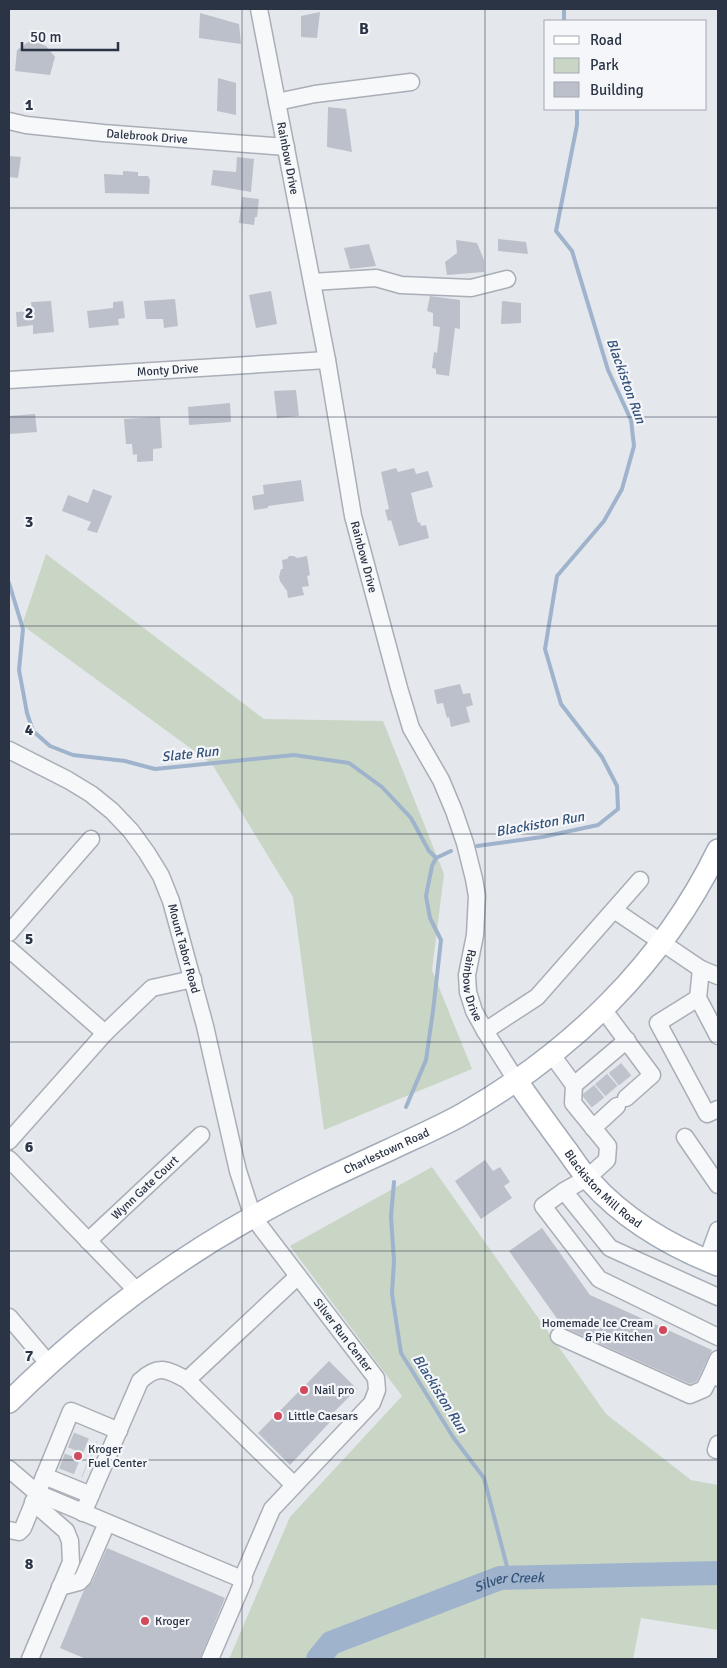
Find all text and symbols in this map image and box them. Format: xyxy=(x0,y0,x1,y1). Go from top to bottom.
text: B xyxy=(359,19,369,39)
scale bar xyxy=(22,20,119,52)
legend xyxy=(544,20,707,110)
text: 50 m xyxy=(30,28,61,46)
text: Road xyxy=(590,31,622,49)
text: Park xyxy=(590,56,619,74)
text: Building xyxy=(590,81,644,99)
text: 1 xyxy=(25,95,34,115)
street label: Rainbow Drive xyxy=(274,121,302,196)
street label: Dalebrook Drive xyxy=(106,126,188,147)
text: 2 xyxy=(25,303,33,323)
water label: Blackiston Run xyxy=(603,336,649,426)
street label: Monty Drive xyxy=(136,361,199,379)
text: 3 xyxy=(25,512,33,532)
street label: Rainbow Drive xyxy=(347,519,381,594)
text: 4 xyxy=(25,720,34,740)
water label: Slate Run xyxy=(161,743,220,765)
water label: Blackiston Run xyxy=(495,808,586,840)
street label: Mount Tabor Road xyxy=(165,902,203,995)
text: 5 xyxy=(25,929,33,949)
street label: Rainbow Drive xyxy=(459,948,486,1024)
street label: Charlestown Road xyxy=(341,1125,432,1177)
text: 6 xyxy=(25,1137,34,1157)
street label: Blackiston Mill Road xyxy=(561,1147,645,1231)
street label: Wynn Gate Court xyxy=(108,1152,182,1223)
street label: Silver Run Center xyxy=(310,1295,376,1375)
place label: Homemade Ice Cream & Pie Kitchen xyxy=(542,1316,653,1345)
marker: Homemade Ice Cream & Pie Kitchen xyxy=(657,1324,669,1336)
text: 7 xyxy=(25,1346,34,1366)
water label: Blackiston Run xyxy=(409,1352,471,1437)
place label: Nail pro xyxy=(314,1383,354,1398)
marker: Nail pro xyxy=(298,1384,310,1396)
place label: Little Caesars xyxy=(288,1409,358,1424)
marker: Little Caesars xyxy=(272,1410,284,1422)
place label: Kroger Fuel Center xyxy=(88,1442,147,1471)
marker: Kroger Fuel Center xyxy=(72,1450,84,1462)
text: 8 xyxy=(25,1554,34,1574)
water label: Silver Creek xyxy=(471,1568,546,1596)
place label: Kroger xyxy=(155,1614,190,1629)
marker: Kroger xyxy=(139,1615,151,1627)

